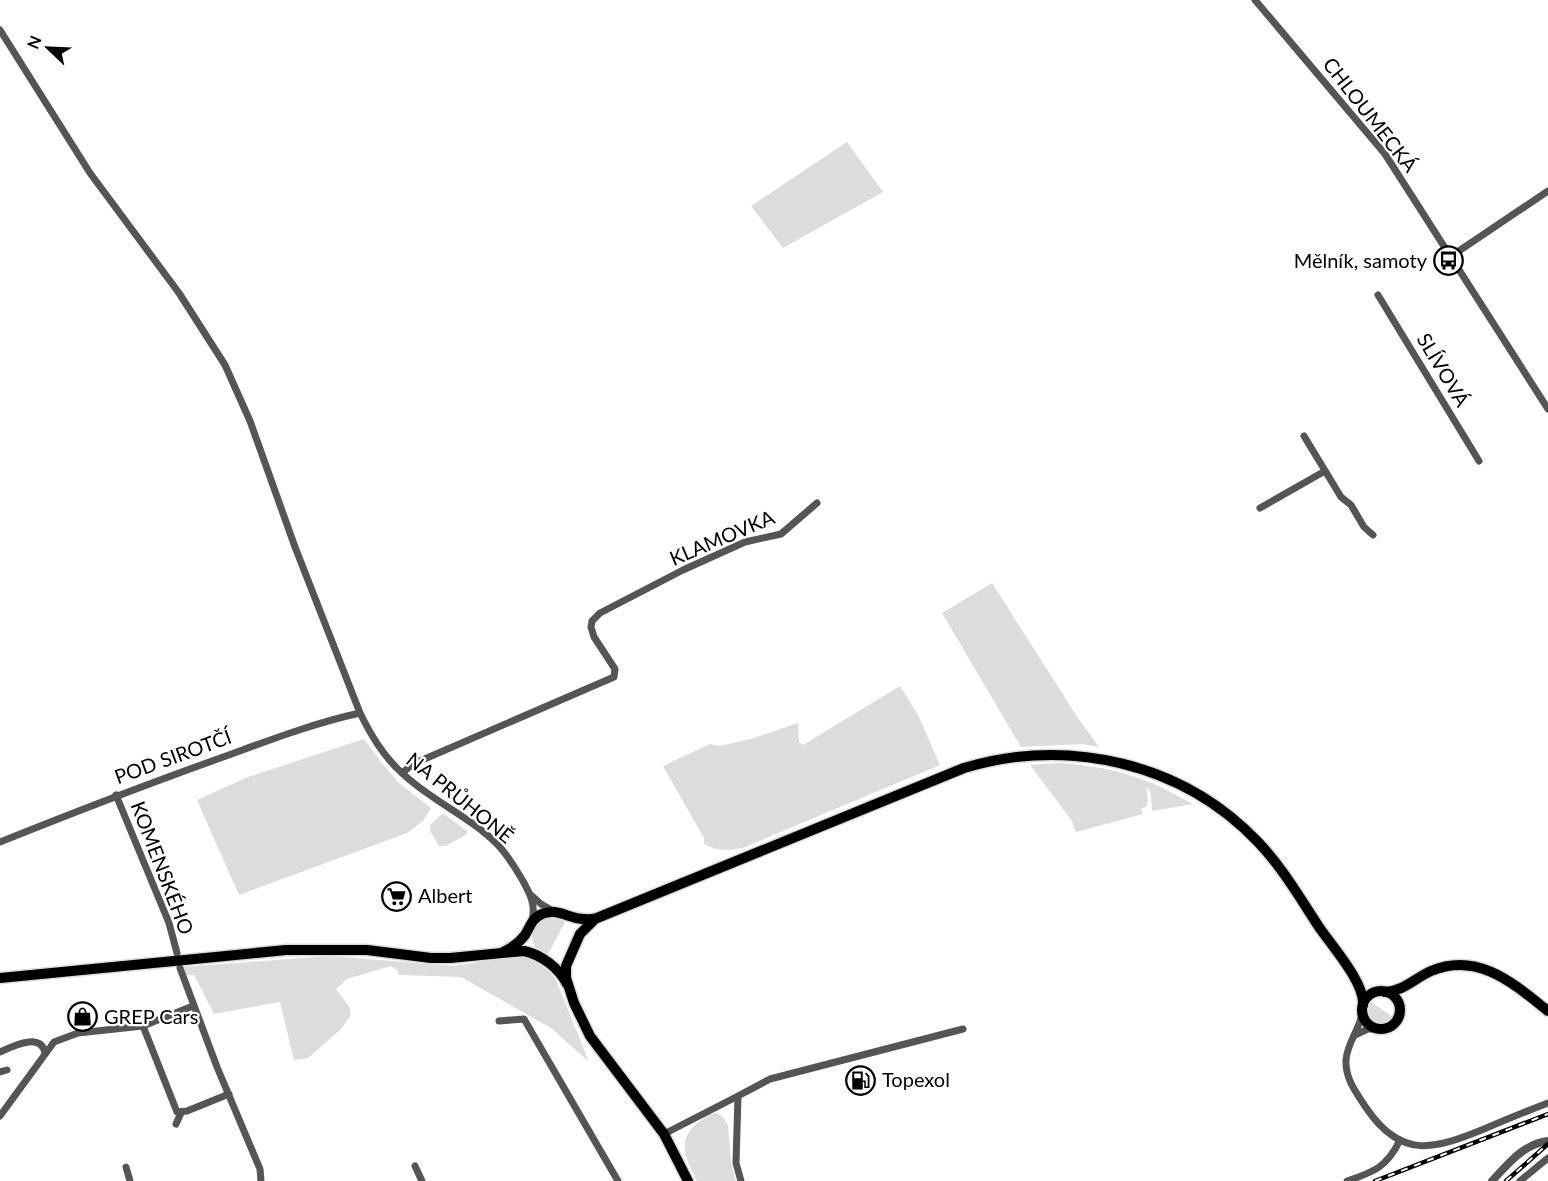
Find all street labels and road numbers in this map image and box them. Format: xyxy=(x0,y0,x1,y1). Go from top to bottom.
street label: CHLOUMECKÁ xyxy=(1319,52,1423,177)
street label: SLÍVOVÁ xyxy=(1413,328,1475,411)
street label: KLAMOVKA xyxy=(666,504,778,570)
street label: POD SIROTČÍ xyxy=(111,723,236,788)
street label: NA PRŮHONĚ xyxy=(402,747,519,848)
street label: KOMENSKÉHO xyxy=(127,798,199,938)

